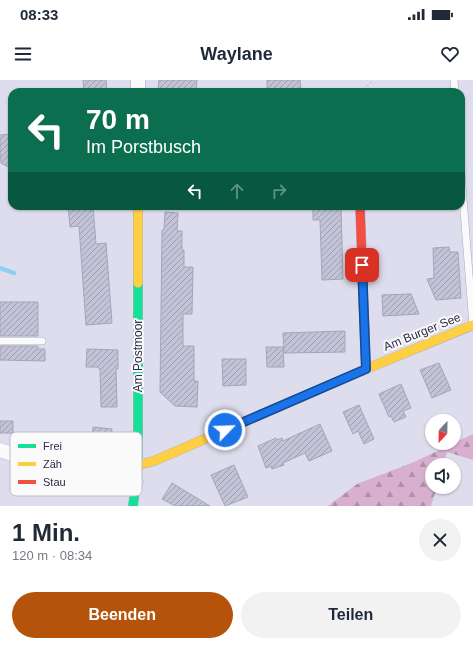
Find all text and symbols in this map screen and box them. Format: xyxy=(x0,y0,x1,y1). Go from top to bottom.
text: 08:33 xyxy=(20,6,58,23)
icon: menu xyxy=(12,43,34,65)
icon: heart xyxy=(439,43,461,65)
text: Waylane xyxy=(200,44,273,64)
icon: left xyxy=(20,104,72,156)
text: 70 m xyxy=(86,104,150,135)
text: Im Porstbusch xyxy=(86,137,201,157)
icon: left xyxy=(184,180,206,202)
icon: ahead xyxy=(226,180,248,202)
icon: right xyxy=(268,180,290,202)
pin xyxy=(345,248,379,282)
icon: arrive xyxy=(351,254,373,276)
street label: Am Burger See xyxy=(381,310,463,354)
street label: Am Postmoor xyxy=(131,320,145,392)
position arrow xyxy=(204,409,246,451)
north arrow xyxy=(425,414,461,450)
map controls xyxy=(425,414,461,494)
legend xyxy=(10,432,142,496)
text: Frei xyxy=(43,440,62,452)
text: Zäh xyxy=(43,458,62,470)
button: sound xyxy=(425,458,461,494)
text: Stau xyxy=(43,476,66,488)
text: 1 Min. xyxy=(12,519,80,546)
button: close xyxy=(419,519,461,561)
text: 120 m · 08:34 xyxy=(12,548,92,563)
button: Beenden xyxy=(12,592,233,638)
button: Teilen xyxy=(241,592,461,638)

